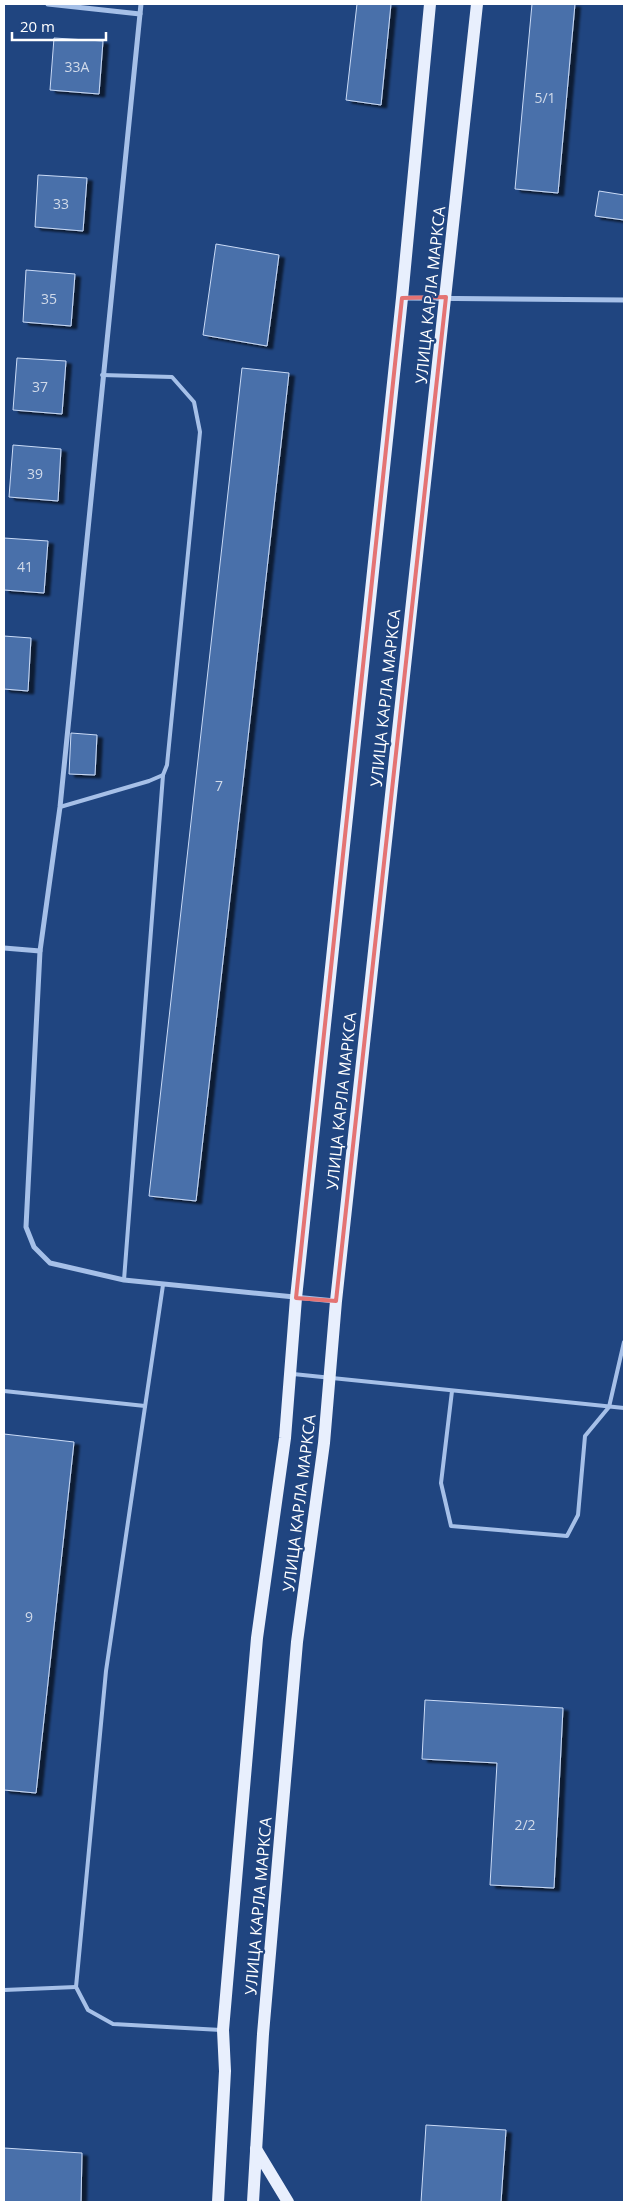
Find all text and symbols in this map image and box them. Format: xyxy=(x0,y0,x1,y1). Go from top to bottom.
scale bar xyxy=(12,10,106,42)
text: 20 m xyxy=(20,16,55,36)
house number: 33А xyxy=(65,57,90,76)
house number: 5/1 xyxy=(534,88,556,107)
house number: 33 xyxy=(53,194,69,213)
street label: УЛИЦА КАРЛА МАРКСА xyxy=(410,204,450,385)
house number: 35 xyxy=(41,289,57,308)
house number: 37 xyxy=(32,377,48,396)
house number: 39 xyxy=(27,464,43,483)
house number: 41 xyxy=(17,557,33,576)
street label: УЛИЦА КАРЛА МАРКСА xyxy=(365,607,405,788)
house number: 7 xyxy=(215,776,223,795)
street label: УЛИЦА КАРЛА МАРКСА xyxy=(321,1010,361,1191)
street label: УЛИЦА КАРЛА МАРКСА xyxy=(277,1412,321,1593)
house number: 9 xyxy=(25,1607,33,1626)
street label: УЛИЦА КАРЛА МАРКСА xyxy=(239,1815,277,1996)
house number: 2/2 xyxy=(514,1815,536,1834)

